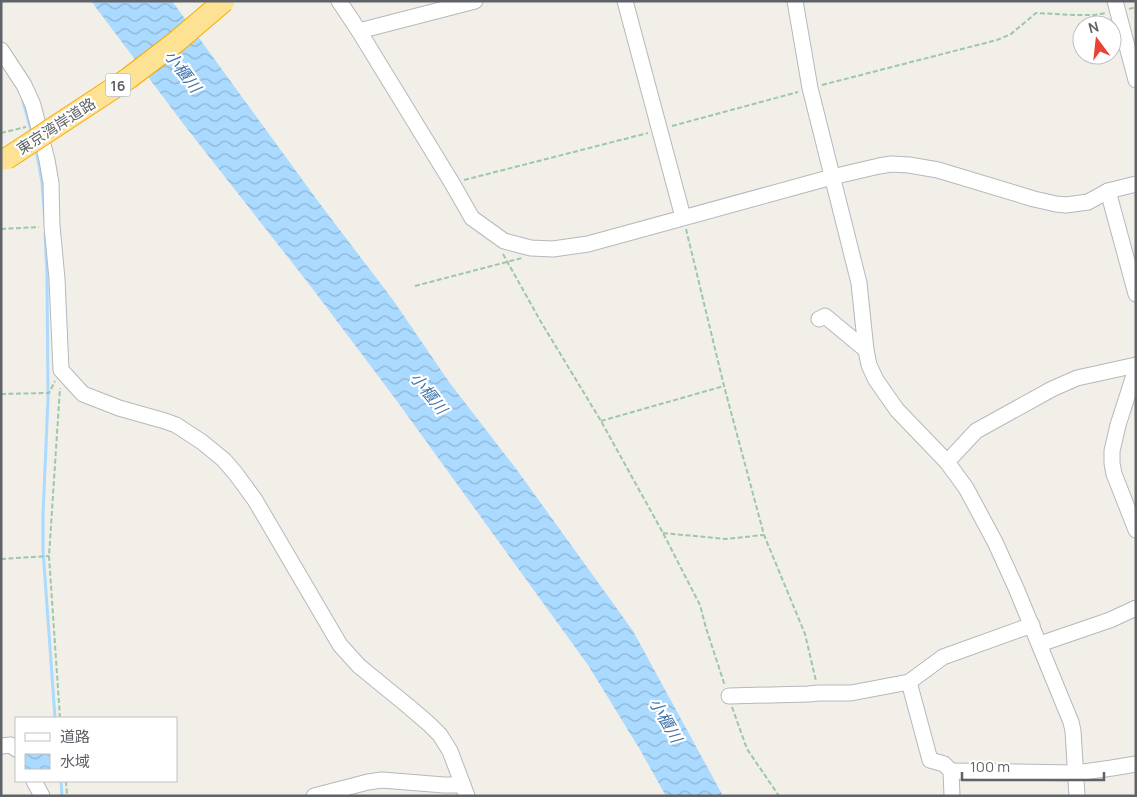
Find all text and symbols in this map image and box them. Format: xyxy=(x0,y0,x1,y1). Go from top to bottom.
north arrow xyxy=(1072,15,1122,65)
text: N xyxy=(1086,16,1101,37)
water label: 小櫃川 xyxy=(160,45,207,98)
road number: 16 xyxy=(106,74,130,96)
street label: 東京湾岸道路 xyxy=(13,93,99,159)
water label: 小櫃川 xyxy=(405,367,454,420)
water label: 小櫃川 xyxy=(644,694,689,748)
legend xyxy=(15,717,178,782)
text: 道路 xyxy=(60,726,90,747)
scale bar xyxy=(962,750,1104,782)
text: 水域 xyxy=(60,751,90,772)
text: 100 m xyxy=(970,756,1010,777)

